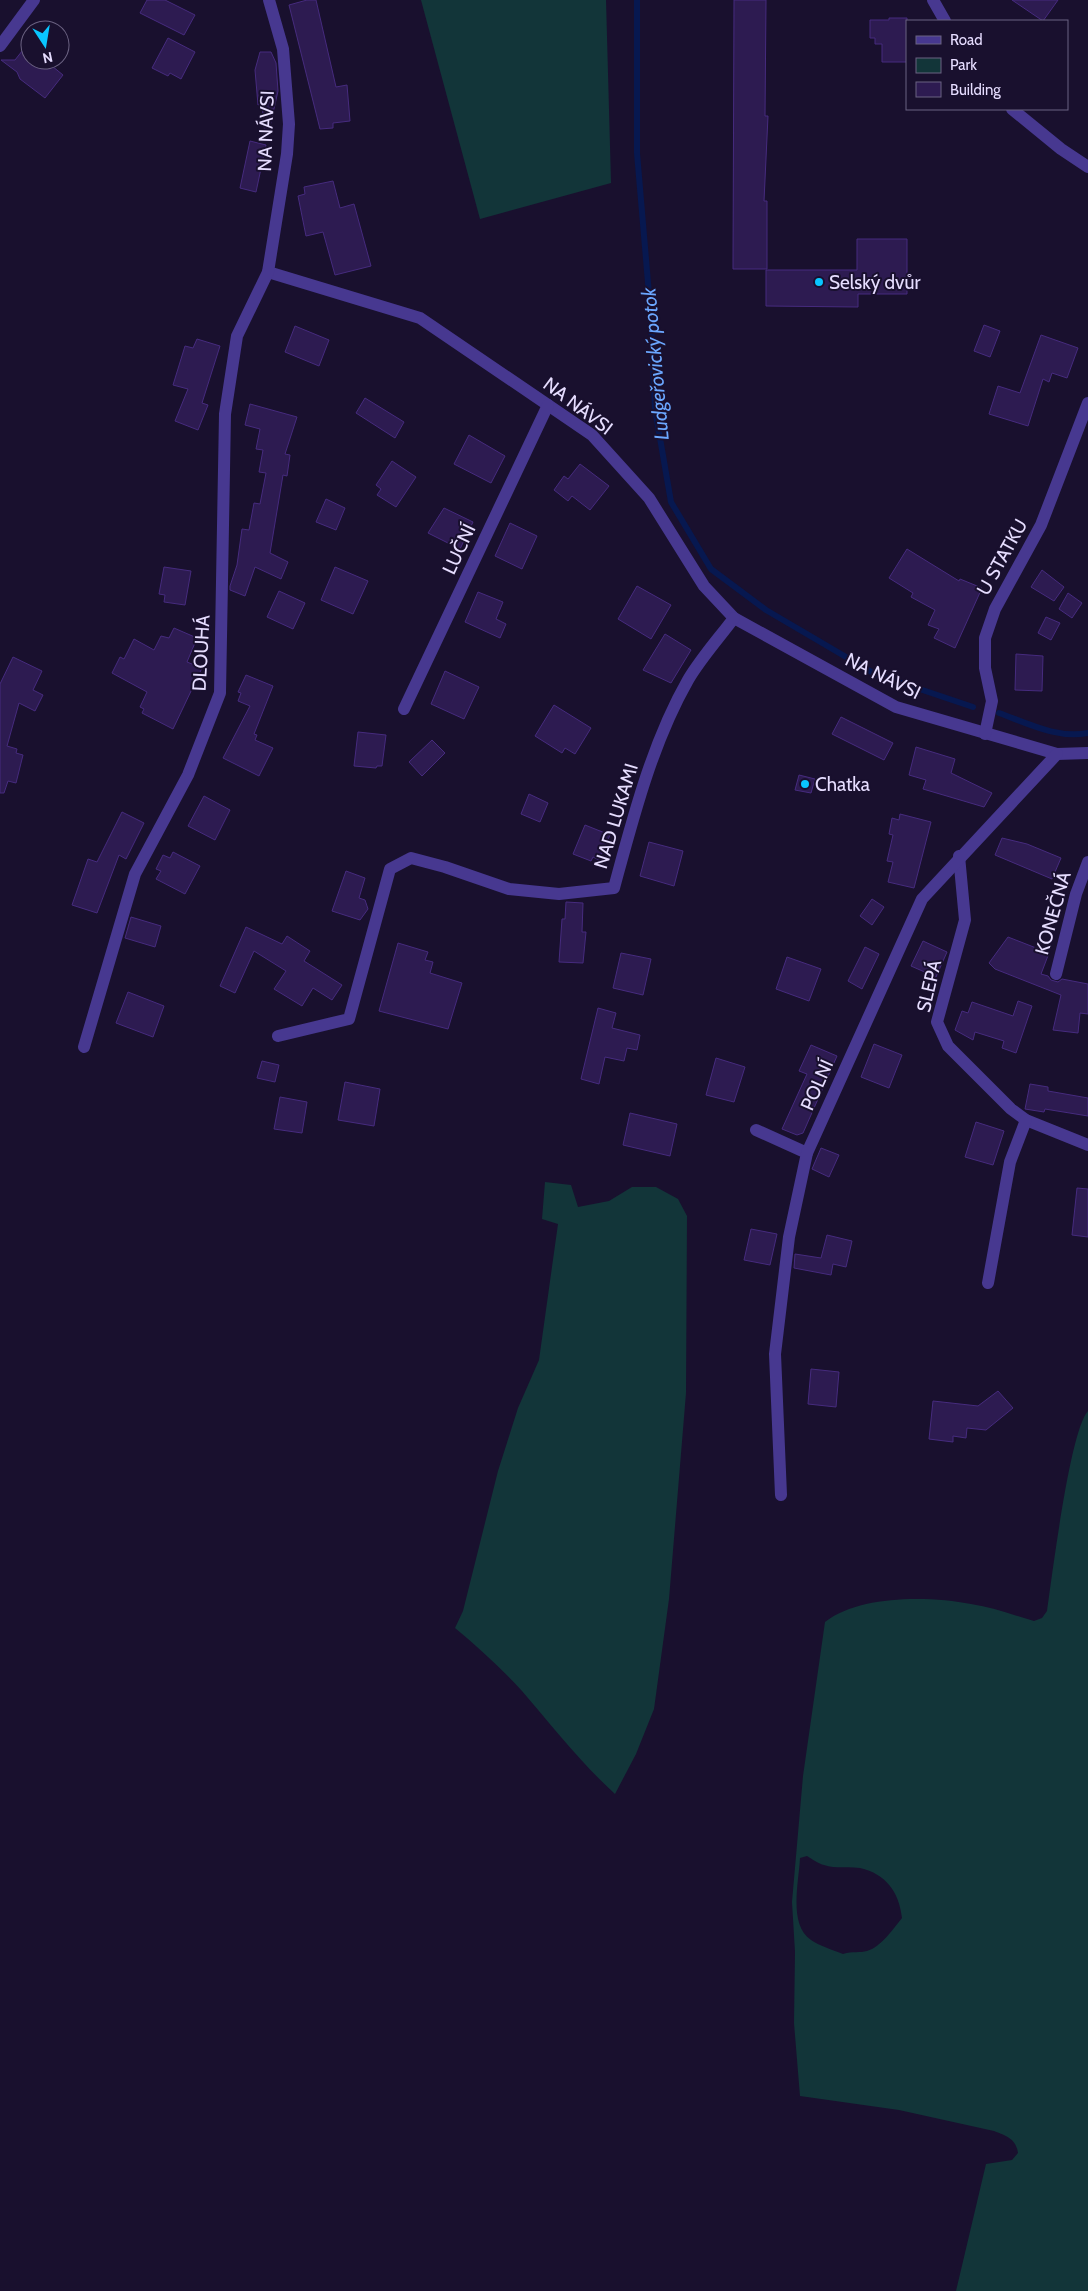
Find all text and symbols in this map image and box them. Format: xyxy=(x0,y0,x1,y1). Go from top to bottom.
north arrow xyxy=(20,20,70,70)
legend xyxy=(906,20,1068,110)
text: Road xyxy=(950,31,983,49)
text: N xyxy=(41,48,54,68)
text: Park xyxy=(950,56,977,74)
text: Building xyxy=(950,81,1001,99)
street label: NA NÁVSI xyxy=(252,90,279,172)
place label: Selský dvůr xyxy=(829,271,920,294)
marker: Selský dvůr xyxy=(813,276,825,288)
water label: Ludgeřovický potok xyxy=(636,285,674,441)
street label: NA NÁVSI xyxy=(539,372,618,440)
street label: U STATKU xyxy=(972,515,1032,599)
street label: LUČNÍ xyxy=(437,520,481,578)
street label: DLOUHÁ xyxy=(187,614,214,692)
street label: NA NÁVSI xyxy=(842,647,925,704)
street label: NAD LUKAMI xyxy=(589,761,643,871)
place label: Chatka xyxy=(815,773,870,796)
marker: Chatka xyxy=(799,778,811,790)
street label: KONEČNÁ xyxy=(1029,868,1076,957)
street label: SLEPÁ xyxy=(911,957,946,1014)
street label: POLNÍ xyxy=(795,1055,838,1114)

